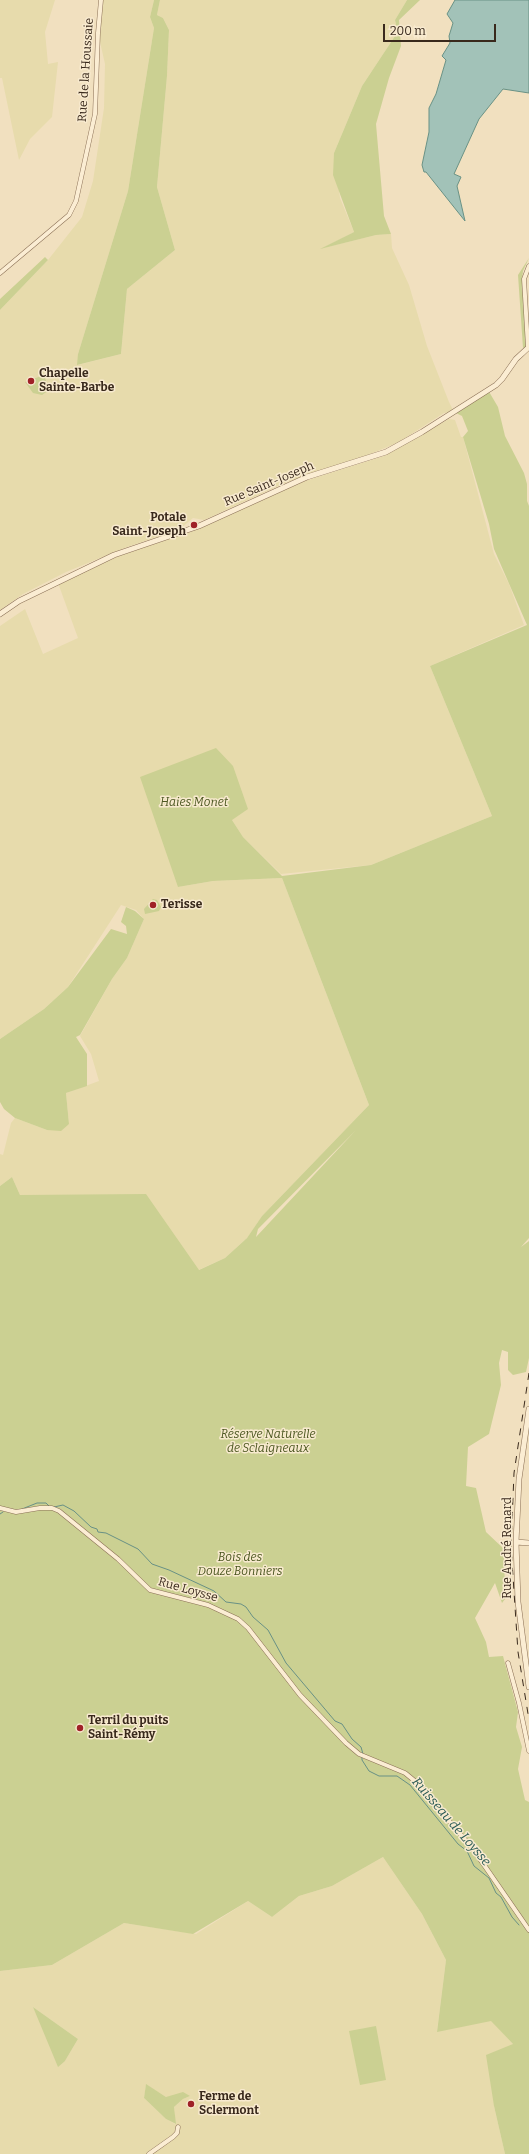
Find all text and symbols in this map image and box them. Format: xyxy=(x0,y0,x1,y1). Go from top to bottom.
scale bar xyxy=(385,16,498,42)
street label: Rue de la Houssaie xyxy=(75,17,97,123)
text: 200 m xyxy=(390,24,426,38)
place label: Chapelle Sainte-Barbe xyxy=(39,367,114,395)
marker: Chapelle Sainte-Barbe xyxy=(26,376,36,386)
street label: Rue Saint-Joseph xyxy=(222,459,316,509)
place label: Potale Saint-Joseph xyxy=(112,511,186,539)
marker: Potale Saint-Joseph xyxy=(189,520,199,530)
park label: Haies Monet xyxy=(160,796,228,810)
place label: Terisse xyxy=(161,898,202,912)
marker: Terisse xyxy=(148,900,158,910)
park label: Réserve Naturelle de Sclaigneaux xyxy=(220,1428,316,1456)
street label: Rue André Renard xyxy=(501,1497,515,1599)
park label: Bois des Douze Bonniers xyxy=(198,1551,282,1579)
street label: Rue Loysse xyxy=(157,1575,219,1605)
place label: Terril du puits Saint-Rémy xyxy=(88,1714,168,1742)
marker: Terril du puits Saint-Rémy xyxy=(75,1723,85,1733)
water label: Ruisseau de Loysse xyxy=(408,1775,494,1869)
place label: Ferme de Sclermont xyxy=(199,2090,259,2118)
marker: Ferme de Sclermont xyxy=(186,2099,196,2109)

